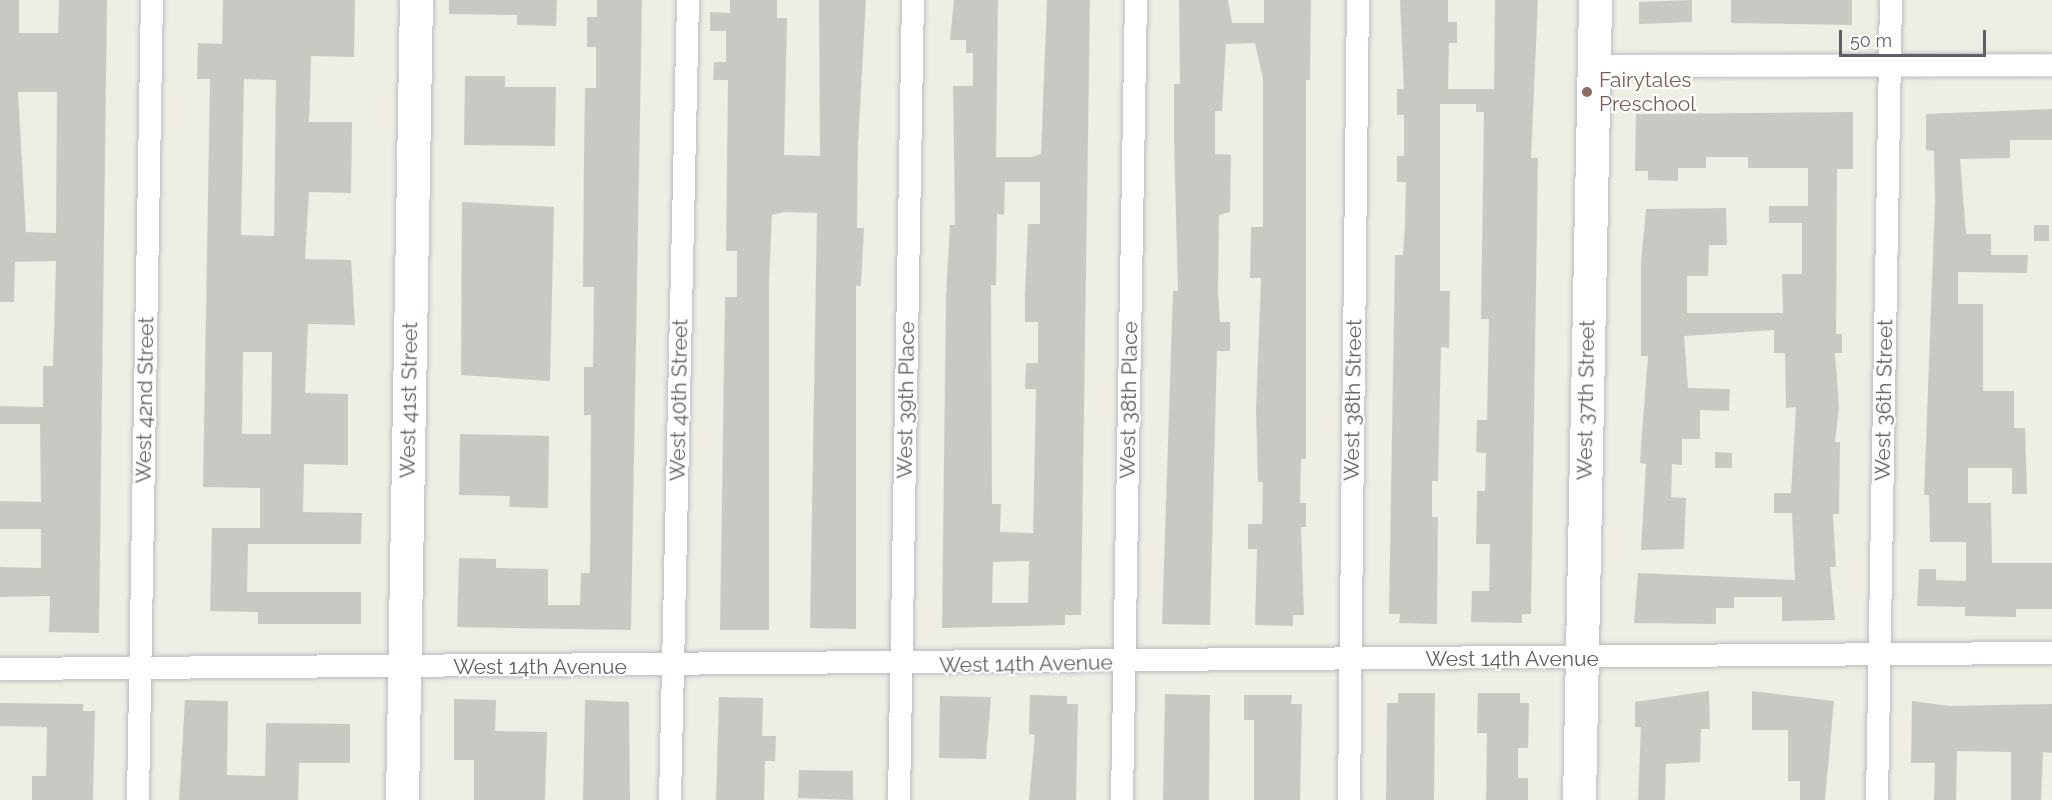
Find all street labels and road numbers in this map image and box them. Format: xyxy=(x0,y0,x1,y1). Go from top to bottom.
street label: West 42nd Street xyxy=(131,316,159,484)
street label: West 40th Street xyxy=(665,318,693,482)
street label: West 38th Street xyxy=(1339,319,1367,481)
street label: West 37th Street xyxy=(1572,319,1600,481)
street label: West 36th Street xyxy=(1870,319,1898,481)
street label: West 41st Street xyxy=(395,321,423,479)
street label: West 39th Place xyxy=(892,321,920,479)
street label: West 38th Place xyxy=(1115,321,1143,479)
street label: West 14th Avenue xyxy=(1425,646,1599,672)
street label: West 14th Avenue xyxy=(939,650,1113,678)
street label: West 14th Avenue xyxy=(453,654,627,680)

